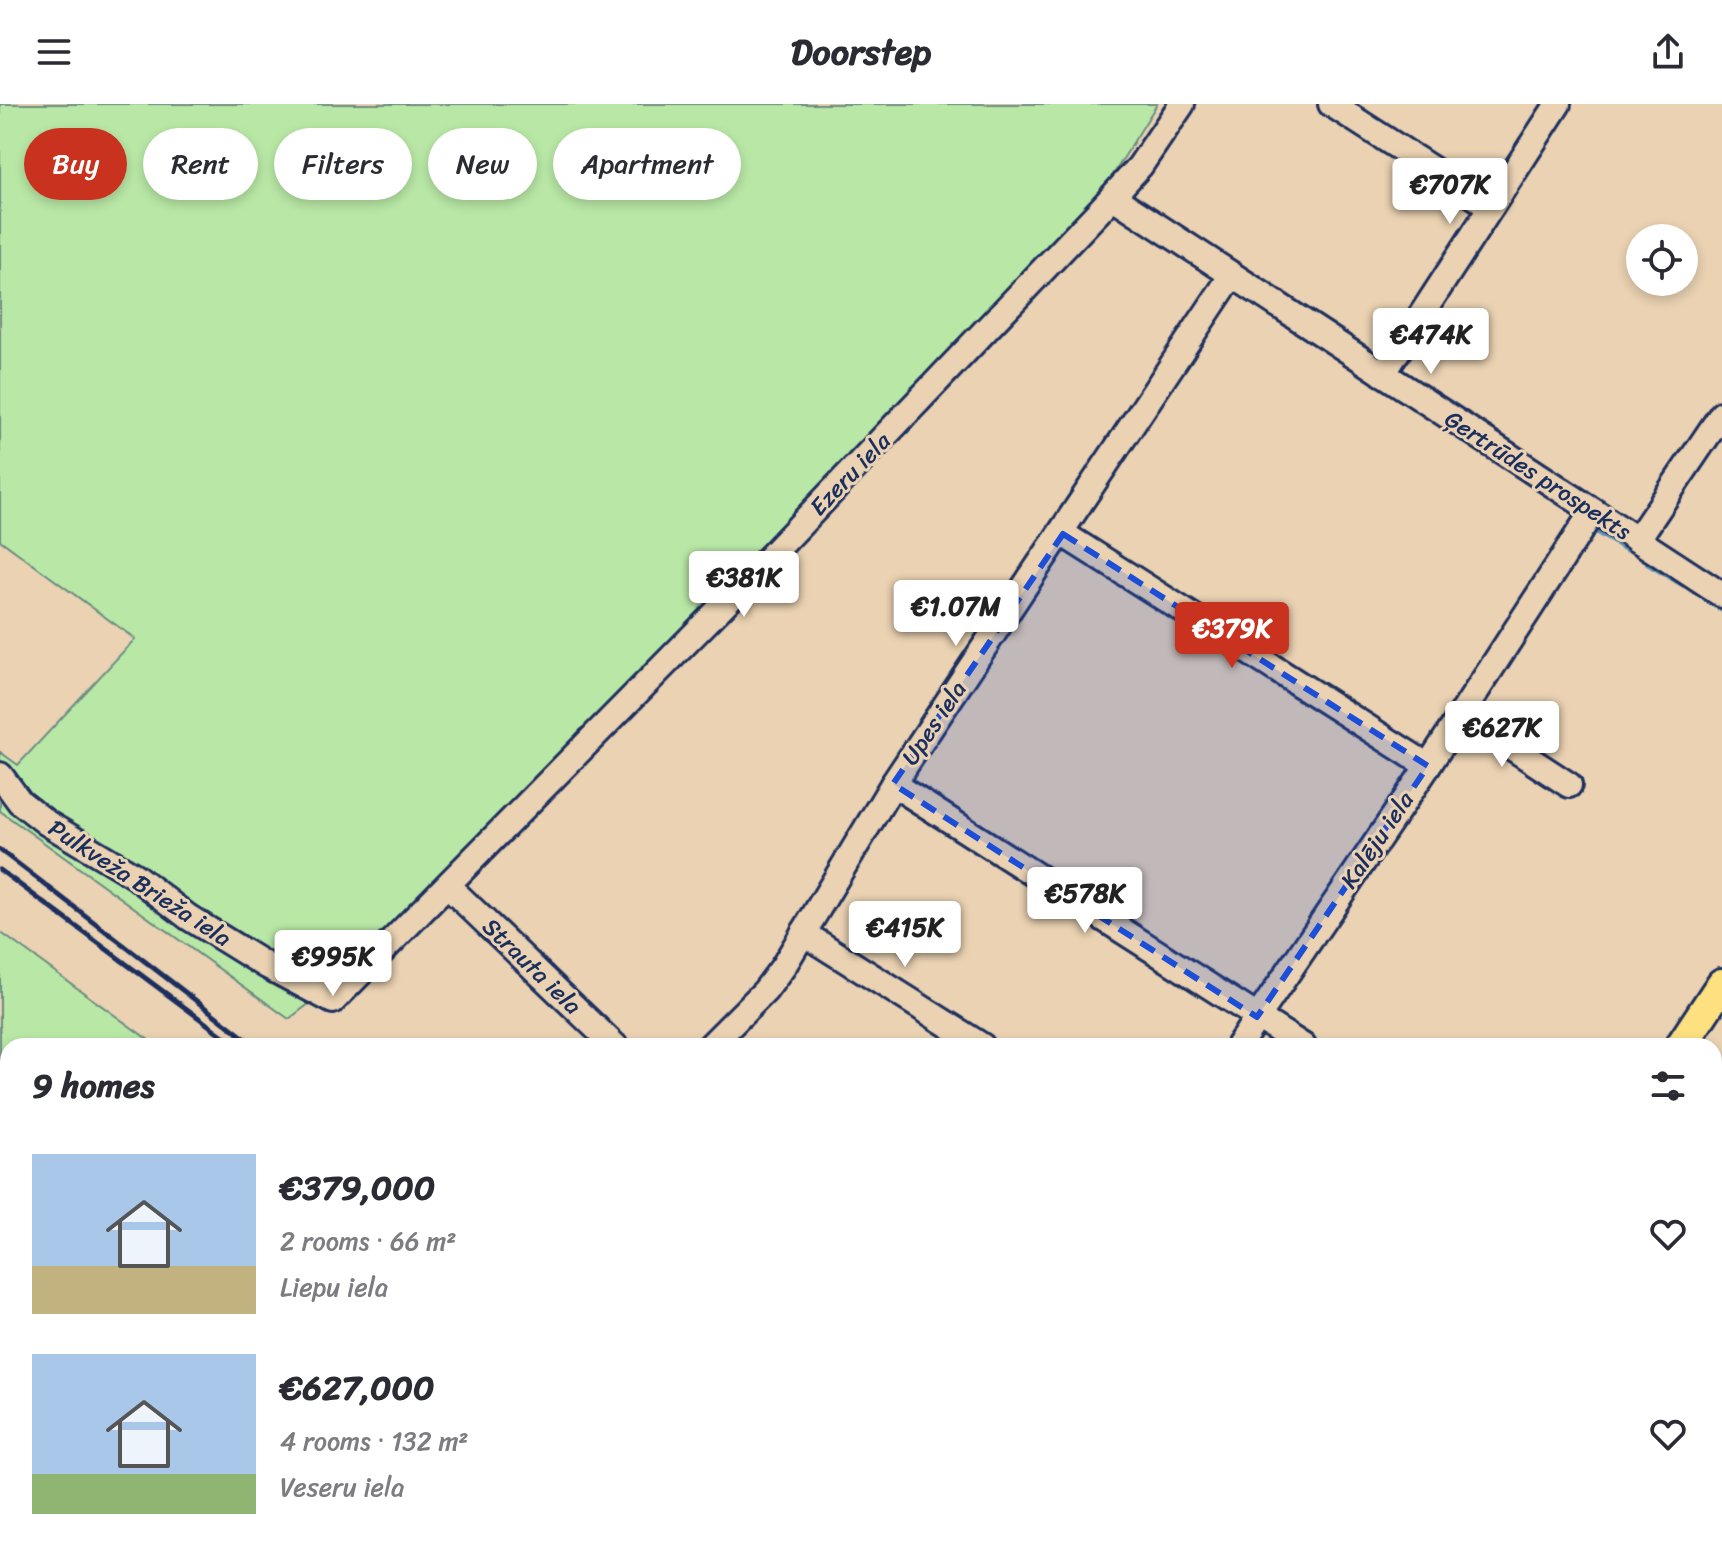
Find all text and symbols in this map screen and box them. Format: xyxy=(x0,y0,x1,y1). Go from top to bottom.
text: Doorstep xyxy=(791,20,931,84)
icon: menu xyxy=(32,30,76,74)
icon: share xyxy=(1646,30,1690,74)
chip: Buy xyxy=(24,128,127,200)
chip: Rent xyxy=(143,128,258,200)
chip: Filters xyxy=(274,128,412,200)
chip: New xyxy=(428,128,537,200)
chip: Apartment xyxy=(553,128,741,200)
pin: €707K xyxy=(1394,158,1506,226)
text: €707K xyxy=(1410,161,1490,207)
map controls xyxy=(1626,224,1698,296)
button: locate xyxy=(1626,224,1698,296)
pin: €474K xyxy=(1375,308,1487,376)
text: €474K xyxy=(1391,311,1471,357)
street label: Ģertrūdes prospekts xyxy=(1436,399,1640,552)
street label: Ezeru iela xyxy=(799,421,902,526)
pin: €381K xyxy=(688,551,800,619)
text: €381K xyxy=(707,554,781,600)
pin: €1.07M xyxy=(891,580,1021,648)
text: €1.07M xyxy=(912,583,1000,629)
pin: €379K xyxy=(1176,602,1288,670)
text: €379K xyxy=(1193,605,1271,651)
street label: Upes iela xyxy=(890,672,978,774)
pin: €627K xyxy=(1446,701,1558,769)
text: €627K xyxy=(1463,704,1541,750)
street label: Kalēju iela xyxy=(1329,782,1426,898)
street label: Pulkveža Brieža iela xyxy=(40,808,240,958)
pin: €578K xyxy=(1029,867,1141,935)
text: €578K xyxy=(1045,870,1125,916)
pin: €415K xyxy=(849,901,961,969)
text: €415K xyxy=(867,904,943,950)
street label: Strauta iela xyxy=(472,907,592,1025)
pin: €995K xyxy=(277,930,389,998)
text: €995K xyxy=(293,933,373,979)
text: 9 homes xyxy=(32,1056,154,1116)
icon: filters xyxy=(1646,1064,1690,1108)
text: €379,000 xyxy=(280,1158,435,1218)
icon: home xyxy=(96,1186,192,1282)
icon: heart xyxy=(1646,1212,1690,1256)
text: 2 rooms · 66 m² xyxy=(280,1218,456,1264)
text: Liepu iela xyxy=(280,1264,388,1310)
text: €627,000 xyxy=(280,1358,435,1418)
icon: home xyxy=(96,1386,192,1482)
icon: heart xyxy=(1646,1412,1690,1456)
text: 4 rooms · 132 m² xyxy=(280,1418,469,1464)
text: Veseru iela xyxy=(280,1464,404,1510)

